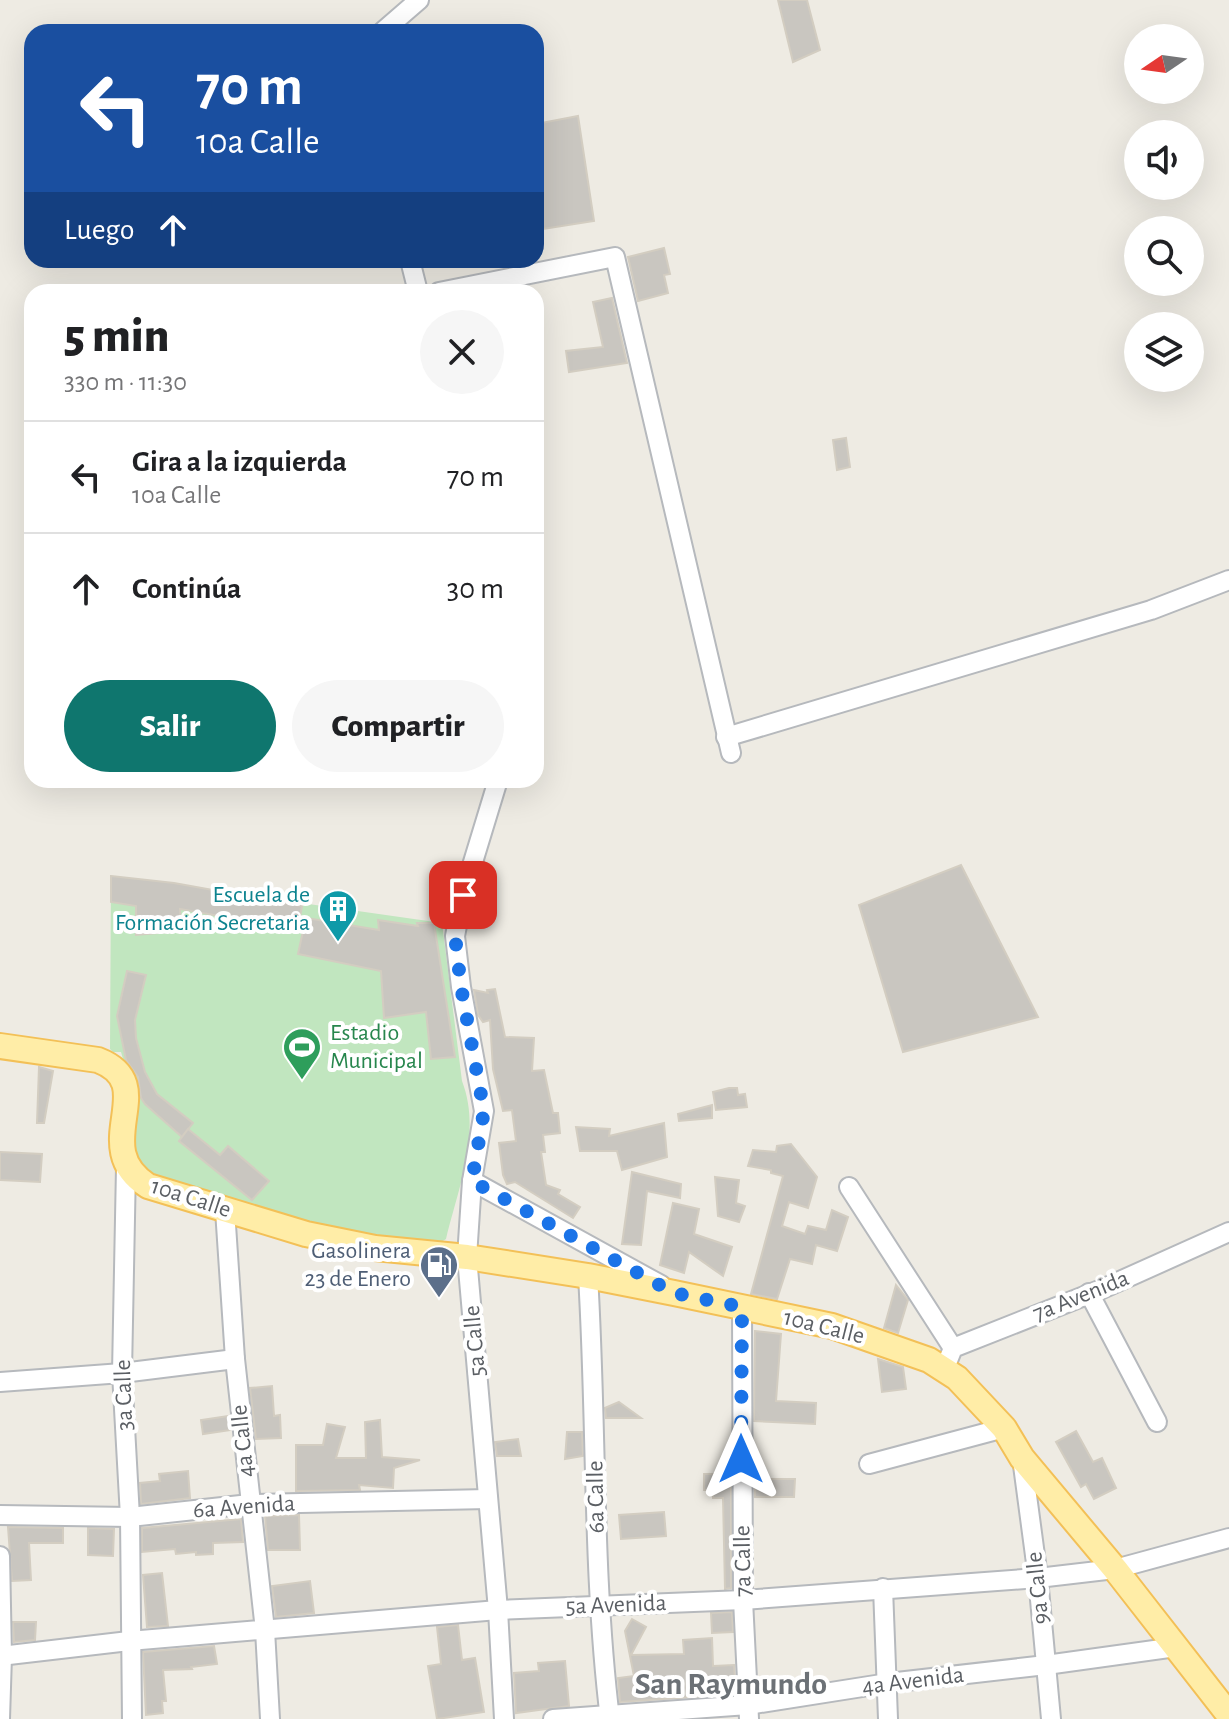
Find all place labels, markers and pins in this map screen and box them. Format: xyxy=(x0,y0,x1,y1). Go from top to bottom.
pin xyxy=(429,861,497,929)
place label: Escuela de Formación Secretaria xyxy=(115,883,310,935)
building icon: Escuela de Formación Secretaria xyxy=(317,888,359,943)
place label: Estadio Municipal xyxy=(330,1021,423,1073)
sports icon: Estadio Municipal xyxy=(281,1026,323,1081)
place label: Gasolinera 23 de Enero xyxy=(304,1239,411,1291)
fuel station icon: Gasolinera 23 de Enero xyxy=(418,1244,460,1299)

